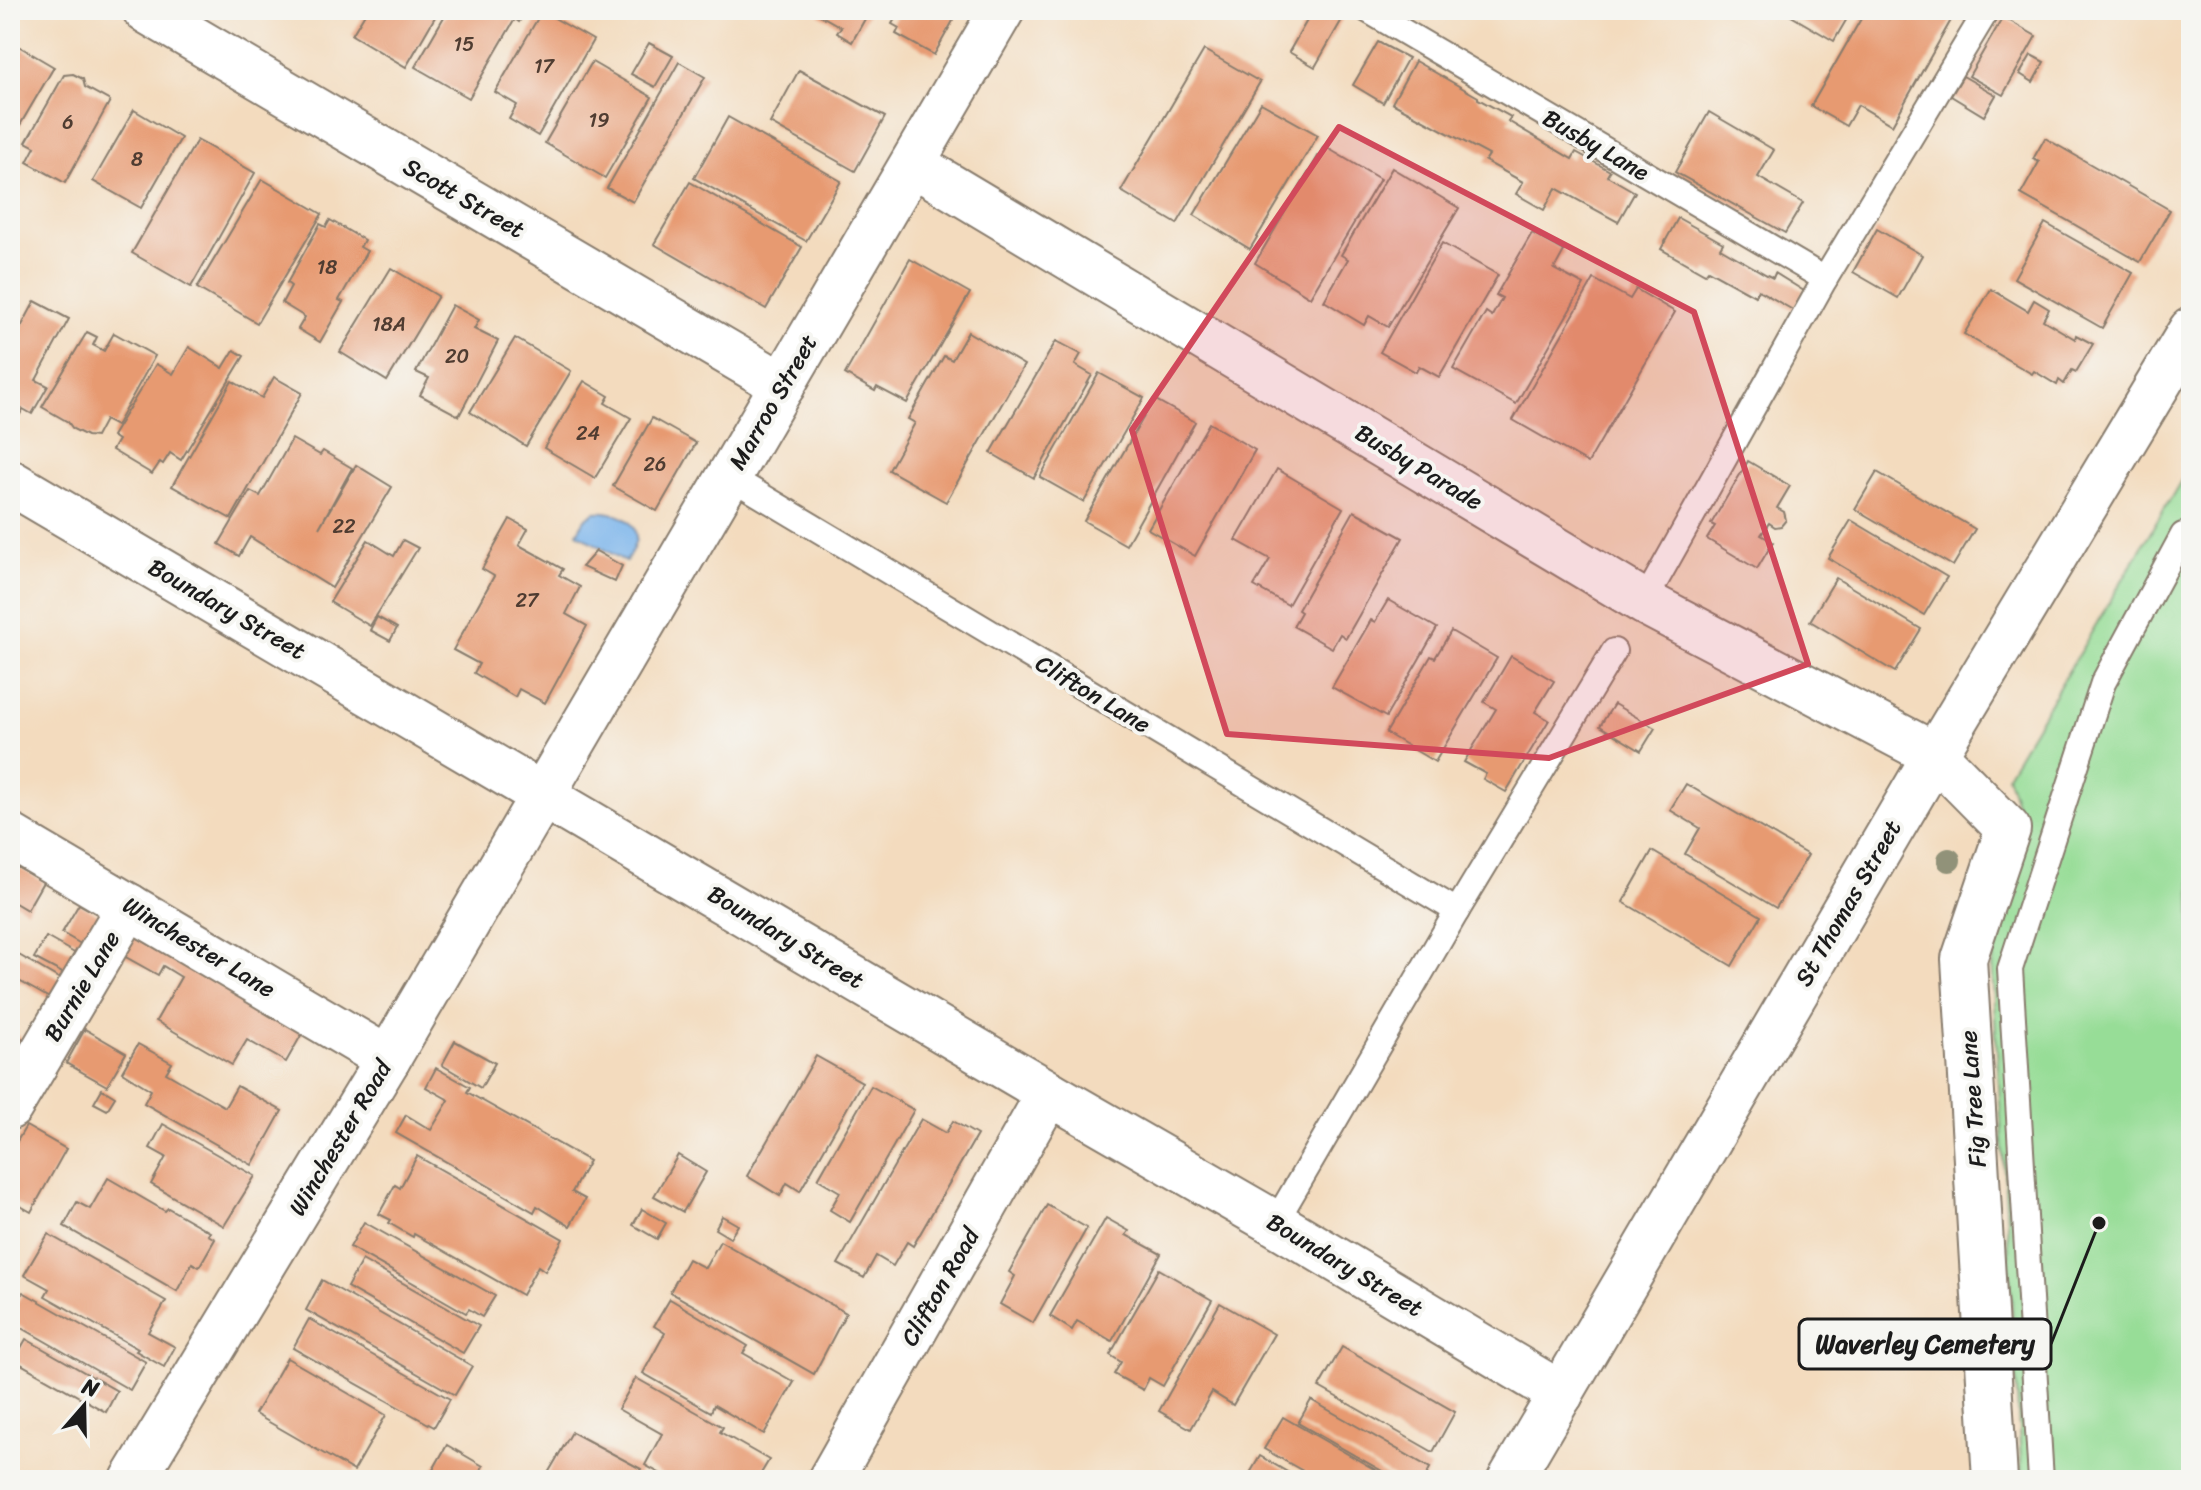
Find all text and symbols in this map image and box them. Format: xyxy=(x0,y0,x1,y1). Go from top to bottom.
house number: 15 xyxy=(454,27,474,62)
house number: 17 xyxy=(534,49,556,84)
street label: Busby Lane xyxy=(1534,97,1658,193)
house number: 19 xyxy=(589,103,609,138)
house number: 6 xyxy=(62,105,74,140)
house number: 8 xyxy=(131,142,143,177)
street label: Scott Street xyxy=(395,146,533,250)
house number: 18 xyxy=(317,250,337,285)
house number: 18A xyxy=(372,307,406,342)
street label: Marroo Street xyxy=(717,326,829,478)
house number: 20 xyxy=(445,339,469,374)
street label: Busby Parade xyxy=(1347,412,1491,522)
house number: 24 xyxy=(576,416,600,451)
house number: 26 xyxy=(644,447,666,482)
house number: 22 xyxy=(332,509,356,544)
street label: Boundary Street xyxy=(140,547,314,671)
house number: 27 xyxy=(516,583,540,618)
street label: Clifton Lane xyxy=(1027,643,1159,745)
street label: St Thomas Street xyxy=(1783,812,1913,994)
street label: Boundary Street xyxy=(699,873,873,1001)
street label: Winchester Lane xyxy=(114,885,284,1009)
street label: Burnie Lane xyxy=(32,922,132,1050)
street label: Fig Tree Lane xyxy=(1947,1029,1999,1169)
street label: Winchester Road xyxy=(277,1050,404,1224)
street label: Boundary Street xyxy=(1258,1201,1432,1329)
street label: Clifton Road xyxy=(889,1219,992,1354)
callout: Waverley Cemetery xyxy=(1799,1319,2051,1369)
text: Waverley Cemetery xyxy=(1815,1321,2035,1367)
north arrow xyxy=(44,1366,124,1446)
text: N xyxy=(76,1366,105,1409)

